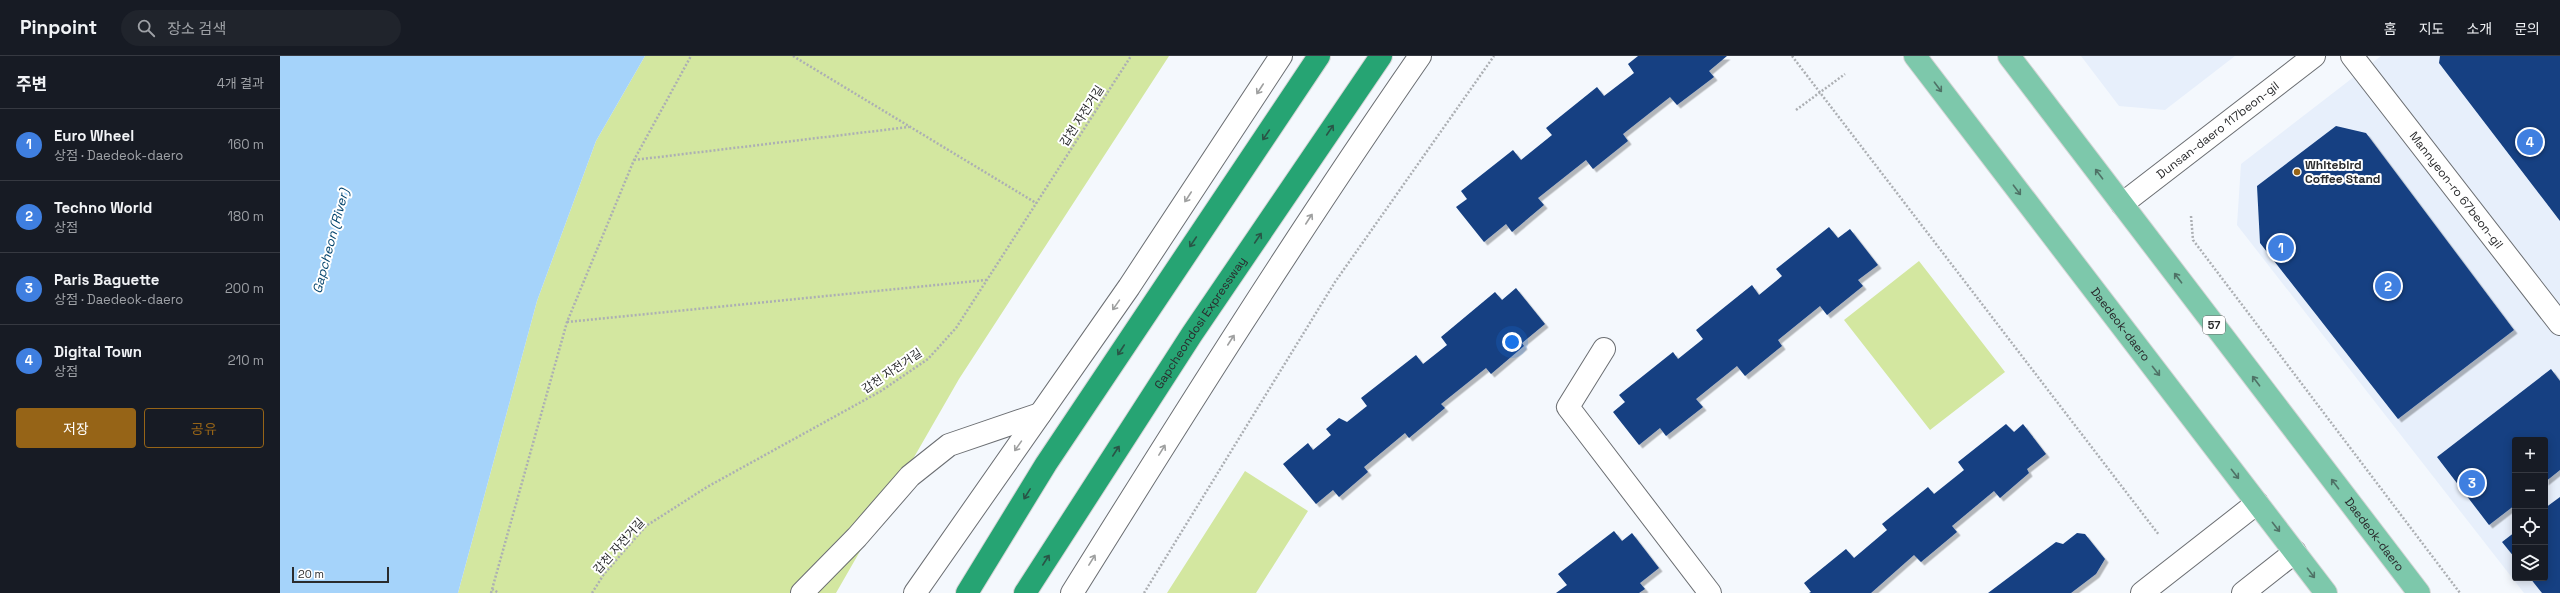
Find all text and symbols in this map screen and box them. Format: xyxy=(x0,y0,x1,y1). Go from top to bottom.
search box xyxy=(121,10,401,46)
text: Pinpoint xyxy=(20,15,97,40)
icon: search xyxy=(135,17,157,39)
text: 장소 검색 xyxy=(167,19,226,38)
text: 홈 xyxy=(2384,20,2397,38)
text: 지도 xyxy=(2419,20,2444,38)
text: 소개 xyxy=(2466,20,2492,38)
text: 문의 xyxy=(2514,20,2540,38)
text: 주변 xyxy=(16,73,47,95)
text: 4개 결과 xyxy=(217,75,264,92)
street label: Dunsan-daero 117beon-gil xyxy=(2153,78,2282,182)
one-way arrow xyxy=(1934,81,1943,92)
street label: 갑천 자전거길 xyxy=(1056,83,1108,149)
one-way arrow xyxy=(1256,83,1264,94)
one-way arrow xyxy=(1327,124,1335,136)
text: Euro Wheel xyxy=(54,126,134,145)
pin: 4 xyxy=(2517,127,2543,157)
street label: Mannyeon-ro 67beon-gil xyxy=(2406,128,2507,252)
one-way arrow xyxy=(1262,129,1270,140)
text: 1 xyxy=(26,136,32,153)
text: 160 m xyxy=(228,136,264,153)
text: 상점 · Daedeok-daero xyxy=(54,147,183,164)
place label: Whitebird Coffee Stand xyxy=(2305,157,2380,187)
marker: Whitebird Coffee Stand xyxy=(2292,167,2302,177)
one-way arrow xyxy=(2095,169,2103,180)
one-way arrow xyxy=(2013,185,2021,196)
water label: Gapcheon (River) xyxy=(308,186,353,295)
one-way arrow xyxy=(1184,191,1192,202)
text: Techno World xyxy=(54,198,152,217)
text: 2 xyxy=(25,208,33,225)
text: 180 m xyxy=(228,208,264,225)
one-way arrow xyxy=(1305,214,1313,225)
text: 상점 xyxy=(54,219,78,236)
one-way arrow xyxy=(1253,232,1262,243)
pin: 1 xyxy=(2268,233,2294,263)
one-way arrow xyxy=(1189,236,1197,247)
street label: Gapcheondosi Expressway xyxy=(1151,254,1250,392)
text: Paris Baguette xyxy=(54,270,160,289)
pin: 2 xyxy=(2375,271,2401,301)
one-way arrow xyxy=(2173,272,2182,283)
text: 3 xyxy=(25,280,33,297)
text: 200 m xyxy=(225,280,264,297)
street label: Daedeok-daero xyxy=(2087,284,2154,365)
text: 상점 · Daedeok-daero xyxy=(54,291,183,308)
one-way arrow xyxy=(1112,299,1120,310)
road number: 57 xyxy=(2203,316,2225,334)
your location xyxy=(1502,332,1522,352)
one-way arrow xyxy=(1227,335,1235,346)
text: Digital Town xyxy=(54,342,142,361)
one-way arrow xyxy=(1117,344,1125,355)
street label: 갑천 자전거길 xyxy=(859,345,925,397)
text: 4 xyxy=(25,352,33,369)
text: 210 m xyxy=(228,352,264,369)
text: 상점 xyxy=(54,363,78,380)
one-way arrow xyxy=(2152,366,2160,377)
one-way arrow xyxy=(2252,375,2261,386)
button: 저장 xyxy=(16,408,136,448)
button: 공유 xyxy=(144,408,264,448)
map controls xyxy=(2512,437,2548,581)
button: + xyxy=(2512,437,2548,473)
one-way arrow xyxy=(1014,440,1022,451)
one-way arrow xyxy=(1158,444,1166,456)
one-way arrow xyxy=(1113,445,1121,457)
pin: 3 xyxy=(2459,468,2485,498)
one-way arrow xyxy=(2231,469,2239,480)
button: − xyxy=(2512,473,2548,509)
one-way arrow xyxy=(2331,479,2339,490)
one-way arrow xyxy=(1023,488,1031,499)
street label: Daedeok-daero xyxy=(2341,494,2408,575)
button: locate xyxy=(2512,509,2548,545)
street label: 갑천 자전거길 xyxy=(590,515,648,577)
one-way arrow xyxy=(2272,522,2280,533)
button: layers xyxy=(2512,545,2548,581)
one-way arrow xyxy=(1089,554,1097,566)
one-way arrow xyxy=(1042,555,1050,566)
scale bar xyxy=(292,565,389,584)
text: 20 m xyxy=(298,567,324,581)
one-way arrow xyxy=(2306,567,2315,578)

